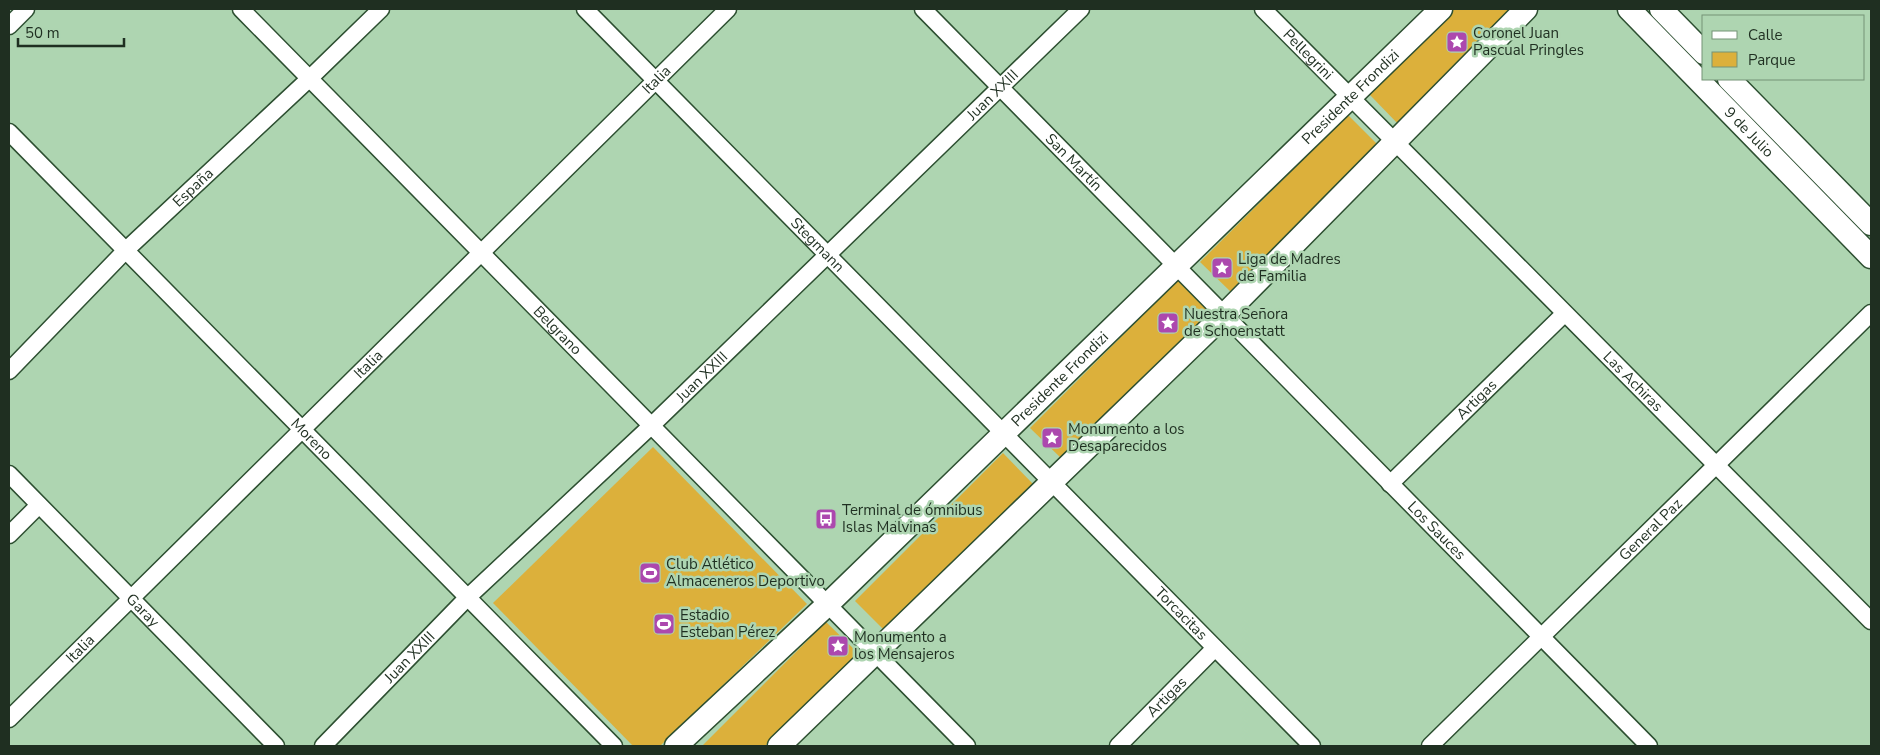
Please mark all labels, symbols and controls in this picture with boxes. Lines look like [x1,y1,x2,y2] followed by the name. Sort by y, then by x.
[18,15,124,47] scale bar
[1702,15,1865,80] legend
[25,23,60,43] text: 50 m
[1473,23,1584,60] place label: Coronel Juan Pascual Pringles
[1279,25,1338,84] street label: Pellegrini
[1748,25,1783,45] text: Calle
[1445,30,1469,54] place icon: Coronel Juan Pascual Pringles
[1297,45,1403,149] street label: Presidente Frondizi
[1748,50,1796,70] text: Parque
[638,61,675,98] street label: Italia
[962,65,1023,125] street label: Juan XXIII
[1720,103,1778,162] street label: 9 de Julio
[1041,129,1107,195] street label: San Martín
[168,163,218,211] street label: España
[786,213,849,276] street label: Stegmann
[1238,249,1341,286] place label: Liga de Madres de Familia
[1210,256,1234,280] place icon: Liga de Madres de Familia
[529,301,586,359] street label: Belgrano
[1184,304,1288,341] place label: Nuestra Señora de Schoenstatt
[1156,311,1180,335] place icon: Nuestra Señora de Schoenstatt
[1007,327,1113,431] street label: Presidente Frondizi
[350,345,387,383] street label: Italia
[671,347,732,407] street label: Juan XXIII
[1599,347,1667,416] street label: Las Achiras
[1452,375,1501,424] street label: Artigas
[286,414,337,464] street label: Moreno
[1068,419,1185,456] place label: Monumento a los Desaparecidos
[1040,426,1064,450] place icon: Monumento a los Desaparecidos
[1615,494,1686,565] street label: General Paz
[1403,497,1470,564] street label: Los Sauces
[842,500,982,537] place label: Terminal de ómnibus Islas Malvinas
[814,507,838,531] bus stop icon: Terminal de ómnibus Islas Malvinas
[666,554,825,591] place label: Club Atlético Almaceneros Deportivo
[638,561,662,585] sports icon: Club Atlético Almaceneros Deportivo
[1150,582,1212,644] street label: Torcacitas
[122,589,164,632] street label: Garay
[680,605,775,642] place label: Estadio Esteban Pérez
[652,612,676,636] sports icon: Estadio Esteban Pérez
[379,627,439,688] street label: Juan XXIII
[854,627,955,664] place label: Monumento a los Mensajeros
[61,630,99,667] street label: Italia
[826,634,850,658] place icon: Monumento a los Mensajeros
[1142,672,1191,722] street label: Artigas

